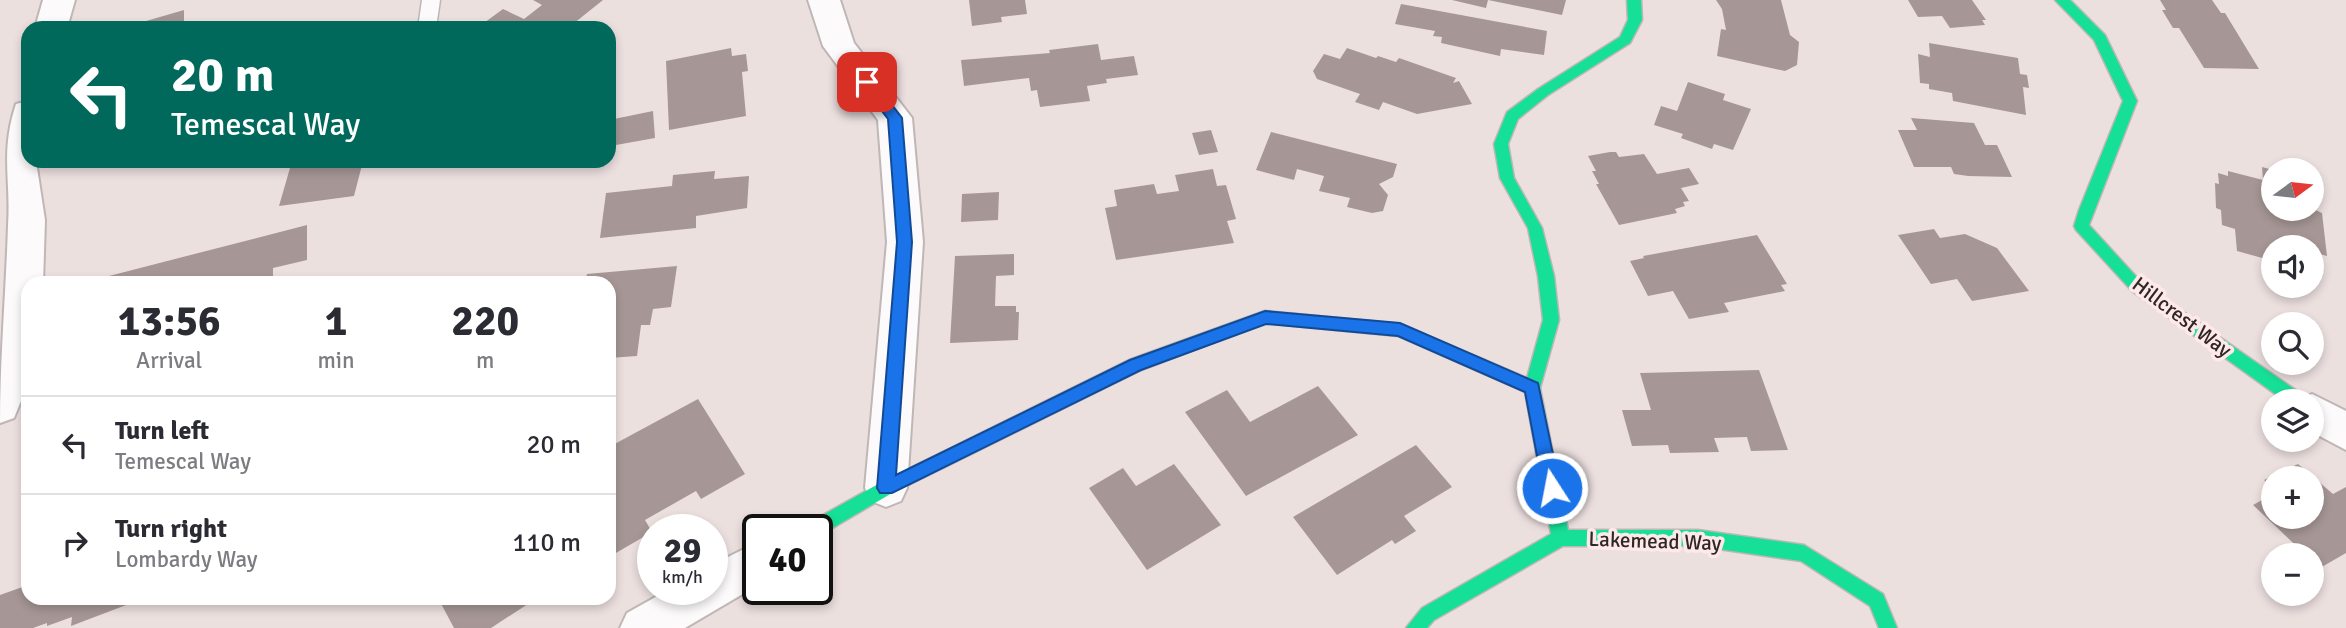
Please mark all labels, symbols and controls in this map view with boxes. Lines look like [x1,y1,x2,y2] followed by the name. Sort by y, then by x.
[171,45,274,105] text: 20 m
[56,49,147,140] icon: left
[837,52,897,112] pin
[848,63,886,101] icon: arrive
[171,105,360,144] text: Temescal Way
[2261,158,2324,220] north arrow
[2261,158,2324,606] map controls
[2261,235,2324,298] button: sound
[2127,271,2237,363] street label: Hillcrest Way
[118,296,221,347] text: 13:56
[325,296,347,347] text: 1
[451,296,519,347] text: 220
[2261,312,2324,375] button: search
[136,346,202,375] text: Arrival
[317,346,355,375] text: min
[476,346,494,375] text: m
[2261,389,2324,452] button: layers
[115,415,209,447] text: Turn left
[56,426,94,464] icon: left
[526,429,581,461] text: 20 m
[115,447,251,476] text: Temescal Way
[1515,451,1589,525] position arrow
[2261,466,2324,529] button: +
[115,513,227,545] text: Turn right
[742,514,833,605] speed limit sign: 40
[56,524,94,562] icon: right
[1588,526,1722,556] street label: Lakemead Way
[512,527,581,559] text: 110 m
[664,529,701,572] text: 29
[2261,543,2324,606] button: −
[115,545,258,574] text: Lombardy Way
[662,566,703,588] text: km/h

